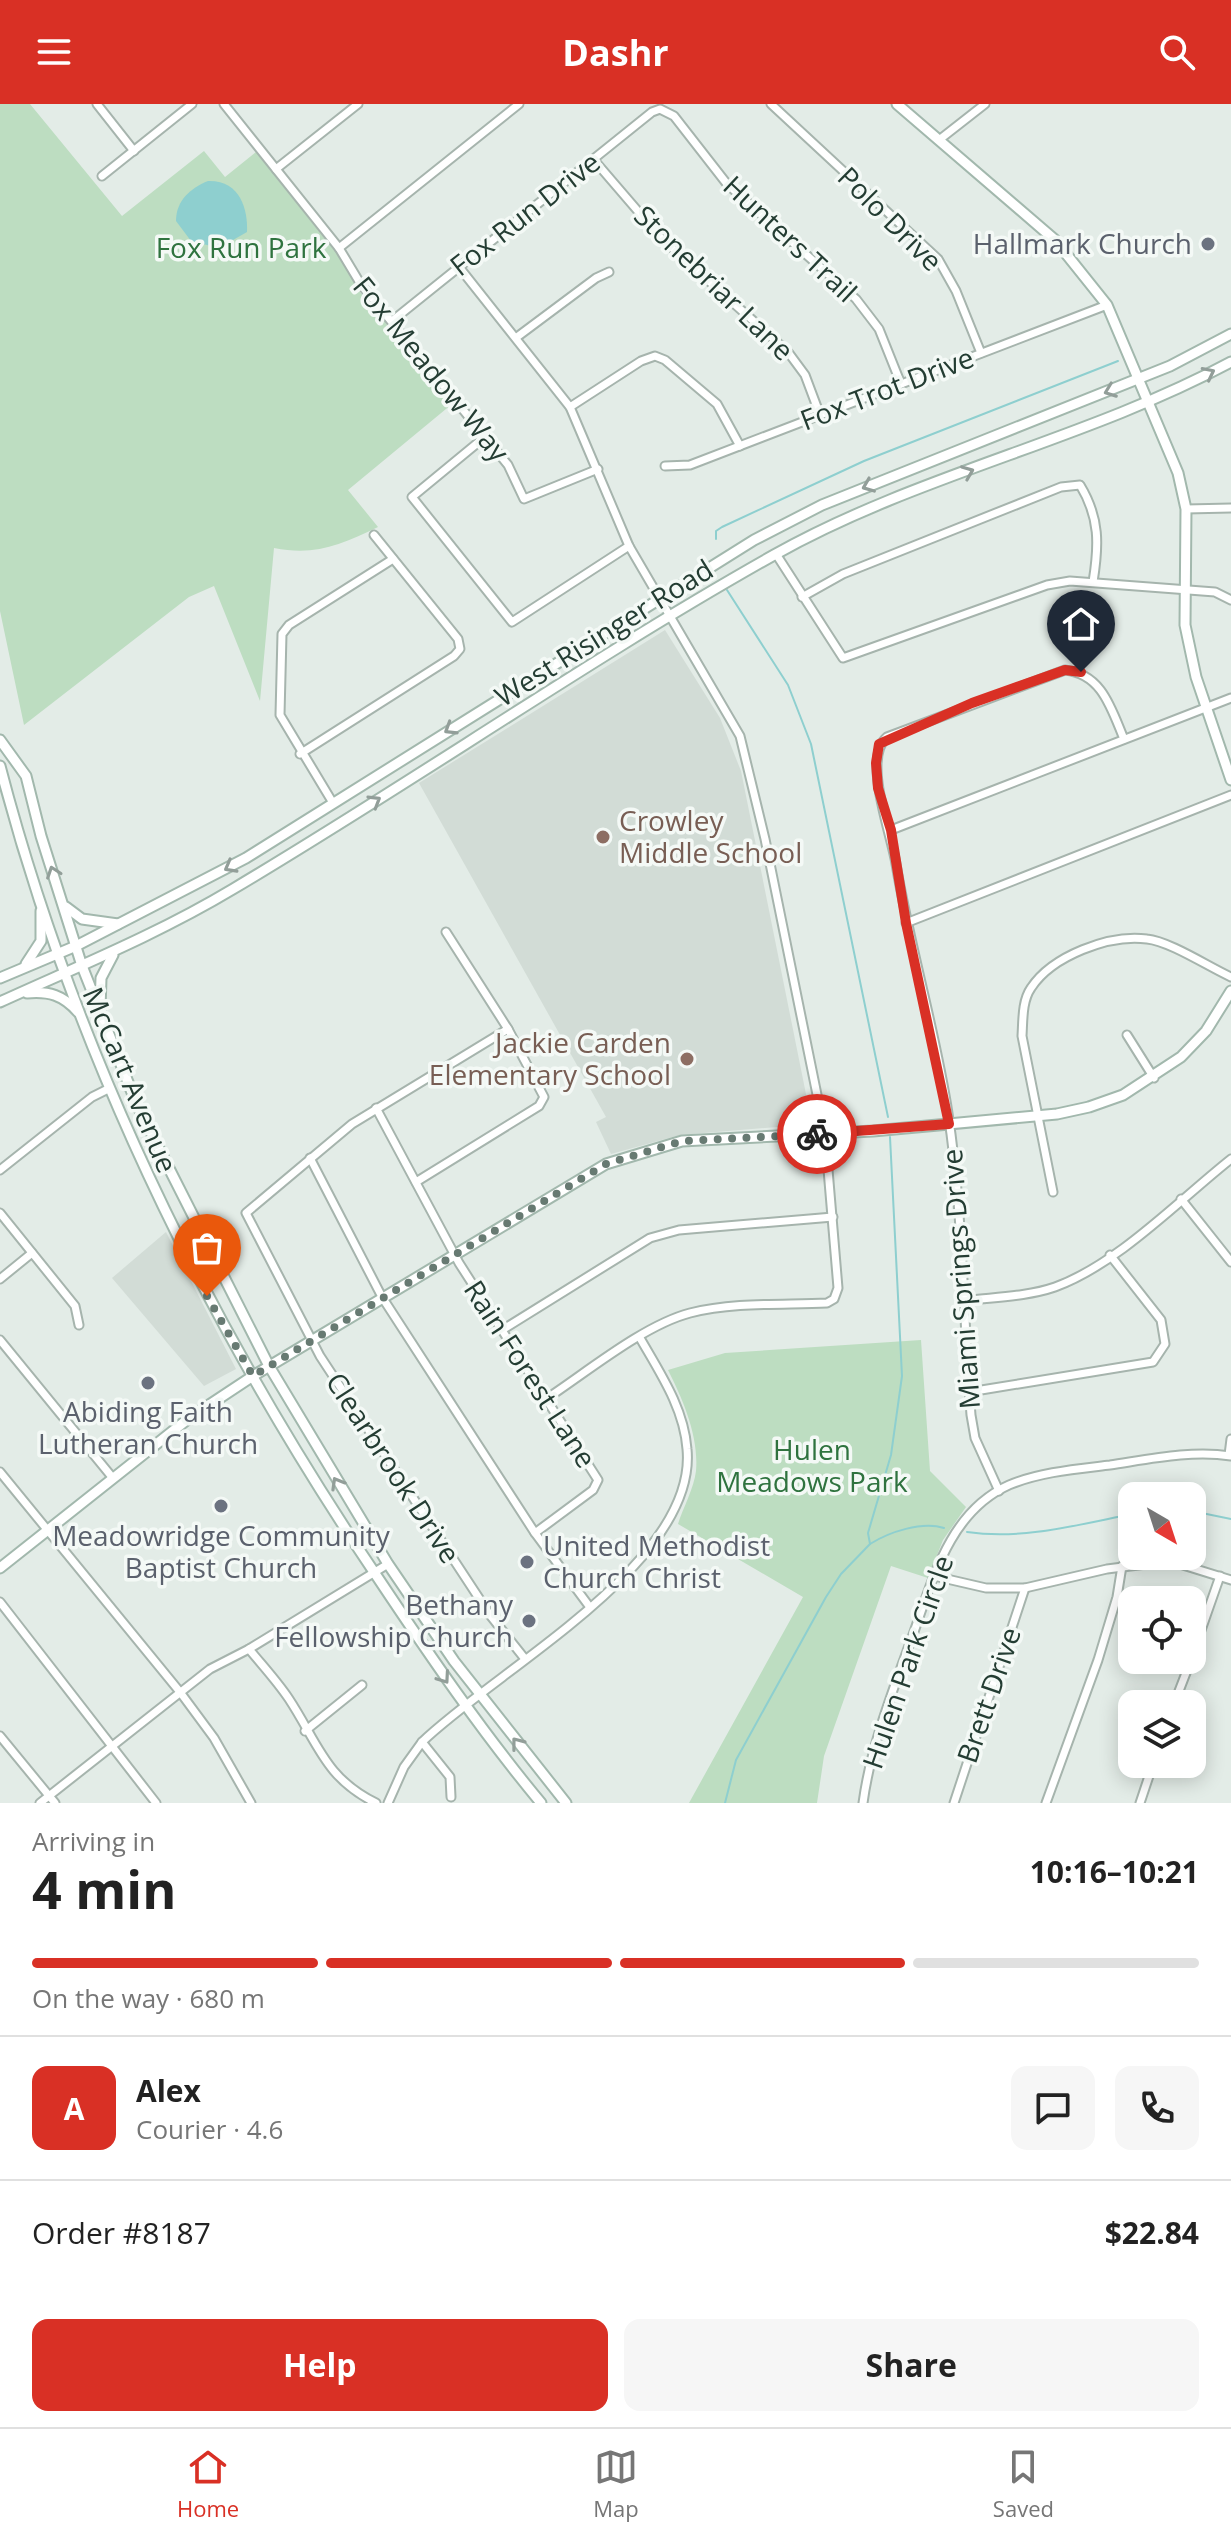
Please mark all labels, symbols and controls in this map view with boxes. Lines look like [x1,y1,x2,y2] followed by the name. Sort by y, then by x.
[562,28,669,77] text: Dashr
[32,30,76,74] icon: menu
[1155,30,1199,74] icon: search
[442,143,607,284] street label: Fox Run Drive
[830,158,951,279] street label: Polo Drive
[716,167,866,310] street label: Hunters Trail
[627,196,803,368] street label: Stonebriar Lane
[973,224,1192,262] place label: Hallmark Church
[156,228,327,266] park label: Fox Run Park
[1199,235,1217,253] marker: Hallmark Church
[345,268,519,470] street label: Fox Meadow Way
[795,338,979,439] street label: Fox Trot Drive
[1200,368,1215,383] one-way arrow
[1104,381,1118,398] one-way arrow
[960,465,974,482] one-way arrow
[862,476,876,493] one-way arrow
[487,550,720,715] street label: West Risinger Road
[1047,590,1115,672] pin
[1059,602,1103,646] icon: home
[444,719,459,735] one-way arrow
[366,795,381,810] one-way arrow
[619,801,802,871] place label: Crowley Middle School
[594,828,612,846] marker: Crowley Middle School
[224,857,238,872] one-way arrow
[46,866,62,880] one-way arrow
[75,981,187,1178] street label: McCart Avenue
[429,1023,671,1093] place label: Jackie Carden Elementary School
[678,1050,696,1068] marker: Jackie Carden Elementary School
[777,1094,857,1174] courier
[795,1112,839,1156] icon: bike
[932,1148,988,1410] street label: Miami Springs Drive
[173,1214,241,1296] pin
[185,1226,229,1270] icon: bag
[456,1272,606,1475] street label: Rain Forest Lane
[318,1365,470,1570] street label: Clearbrook Drive
[139,1374,157,1392] marker: Abiding Faith Lutheran Church
[38,1392,258,1462] place label: Abiding Faith Lutheran Church
[716,1430,908,1500] park label: Hulen Meadows Park
[331,1477,347,1492] one-way arrow
[1118,1482,1206,1570] north arrow
[1118,1482,1206,1778] map controls
[212,1497,230,1515] marker: Meadowridge Community Baptist Church
[52,1516,391,1586] place label: Meadowridge Community Baptist Church
[543,1526,770,1596] place label: United Methodist Church Christ
[853,1550,961,1773] street label: Hulen Park Circle
[518,1553,536,1571] marker: United Methodist Church Christ
[274,1585,514,1655] place label: Bethany Fellowship Church
[1118,1586,1206,1674] button: locate
[520,1612,538,1630] marker: Bethany Fellowship Church
[947,1622,1029,1768] street label: Brett Drive
[435,1669,450,1683] one-way arrow
[1118,1690,1206,1778] button: layers
[512,1737,526,1752] one-way arrow
[32,1823,155,1859] text: Arriving in
[1030,1851,1199,1892] text: 10:16–10:21
[32,1853,176,1924] text: 4 min
[32,1980,265,2016] text: On the way · 680 m
[1011,2066,1095,2150] button: chat
[1115,2066,1199,2150] button: phone
[136,2070,201,2111] text: Alex
[64,2088,84,2129] text: A
[136,2111,283,2147] text: Courier · 4.6
[32,2212,211,2253] text: Order #8187
[1105,2212,1199,2253] text: $22.84
[32,2319,608,2411] button: Help
[624,2319,1199,2411] button: Share
[177,2445,239,2523] tab: Home
[593,2445,639,2523] tab: Map
[993,2445,1054,2523] tab: Saved

